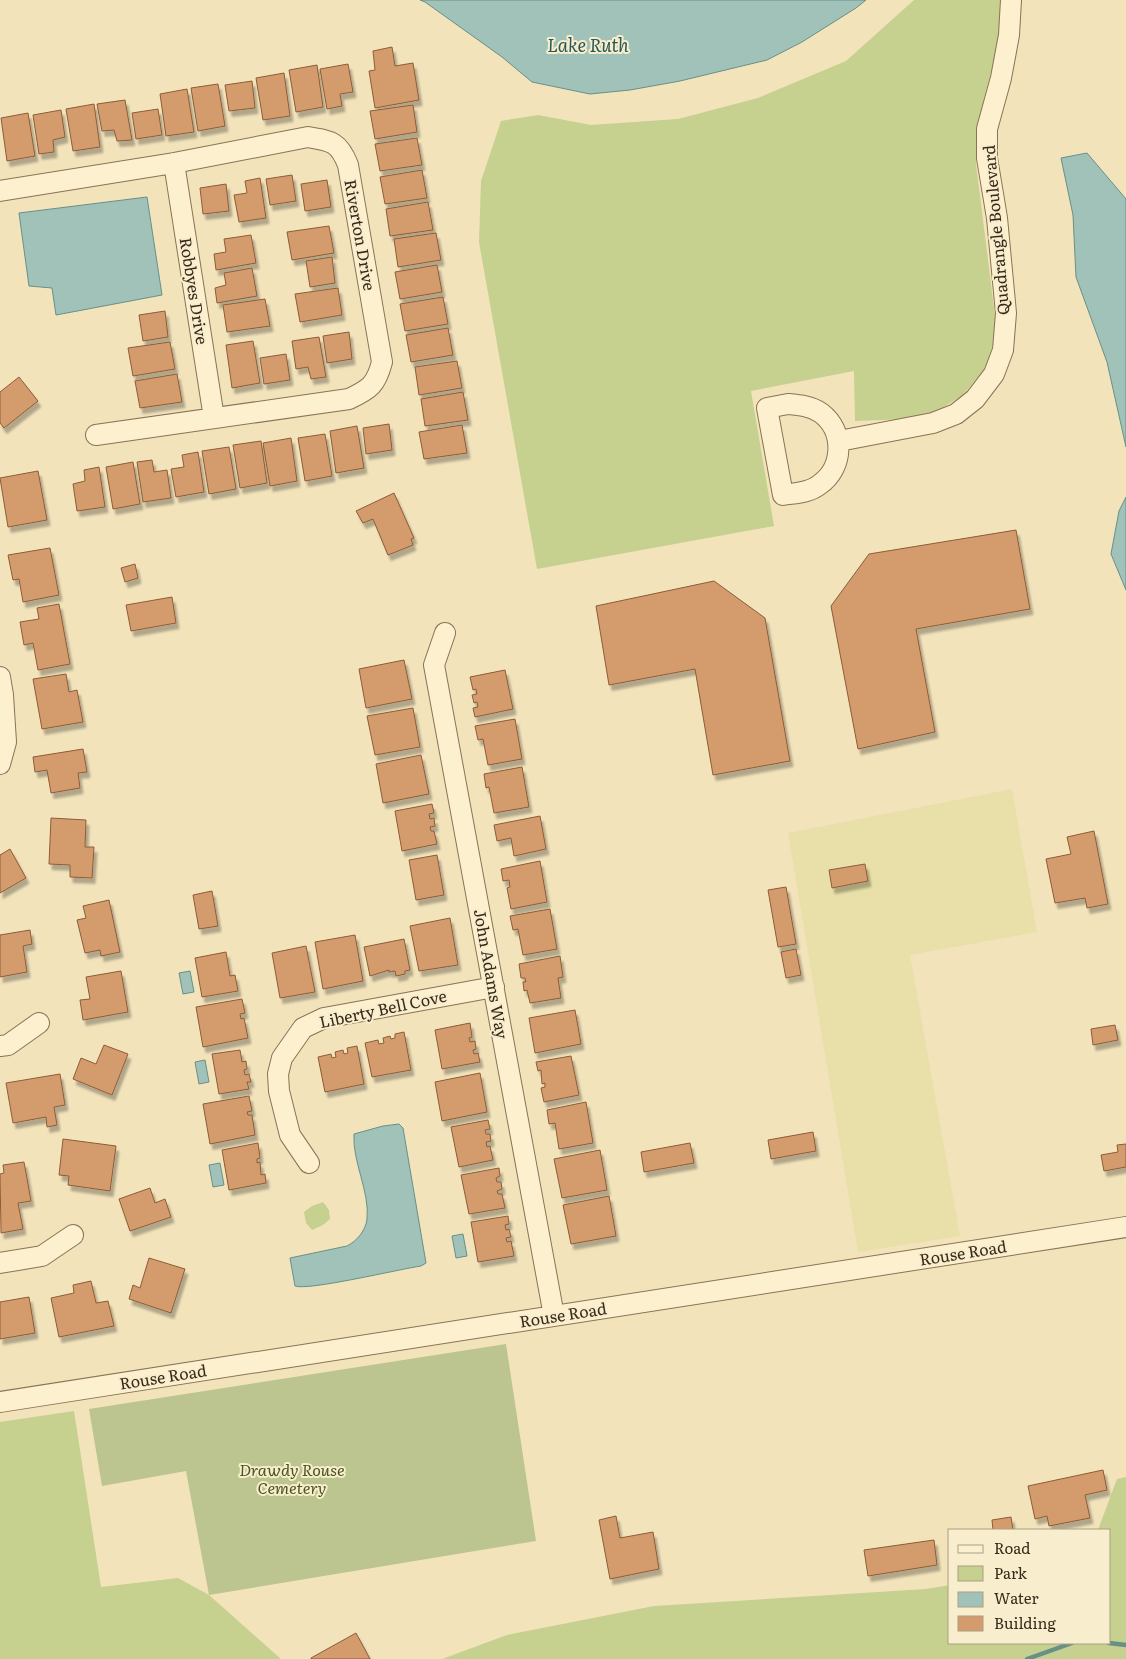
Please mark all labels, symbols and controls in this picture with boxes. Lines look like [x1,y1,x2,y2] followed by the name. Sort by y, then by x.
[547,31,629,58] water label: Lake Ruth
[976,144,1014,316] street label: Quadrangle Boulevard
[339,177,383,292] street label: Riverton Drive
[175,236,215,346] street label: Robbyes Drive
[469,907,515,1041] street label: John Adams Way
[317,983,449,1033] street label: Liberty Bell Cove
[917,1233,1008,1271] street label: Rouse Road
[517,1295,608,1333] street label: Rouse Road
[117,1357,208,1395] street label: Rouse Road
[239,1457,345,1499] park label: Drawdy Rouse Cemetery
[948,1529,1111,1644] legend
[994,1536,1030,1559] text: Road
[994,1561,1028,1584] text: Park
[994,1586,1039,1609] text: Water
[994,1611,1056,1634] text: Building

